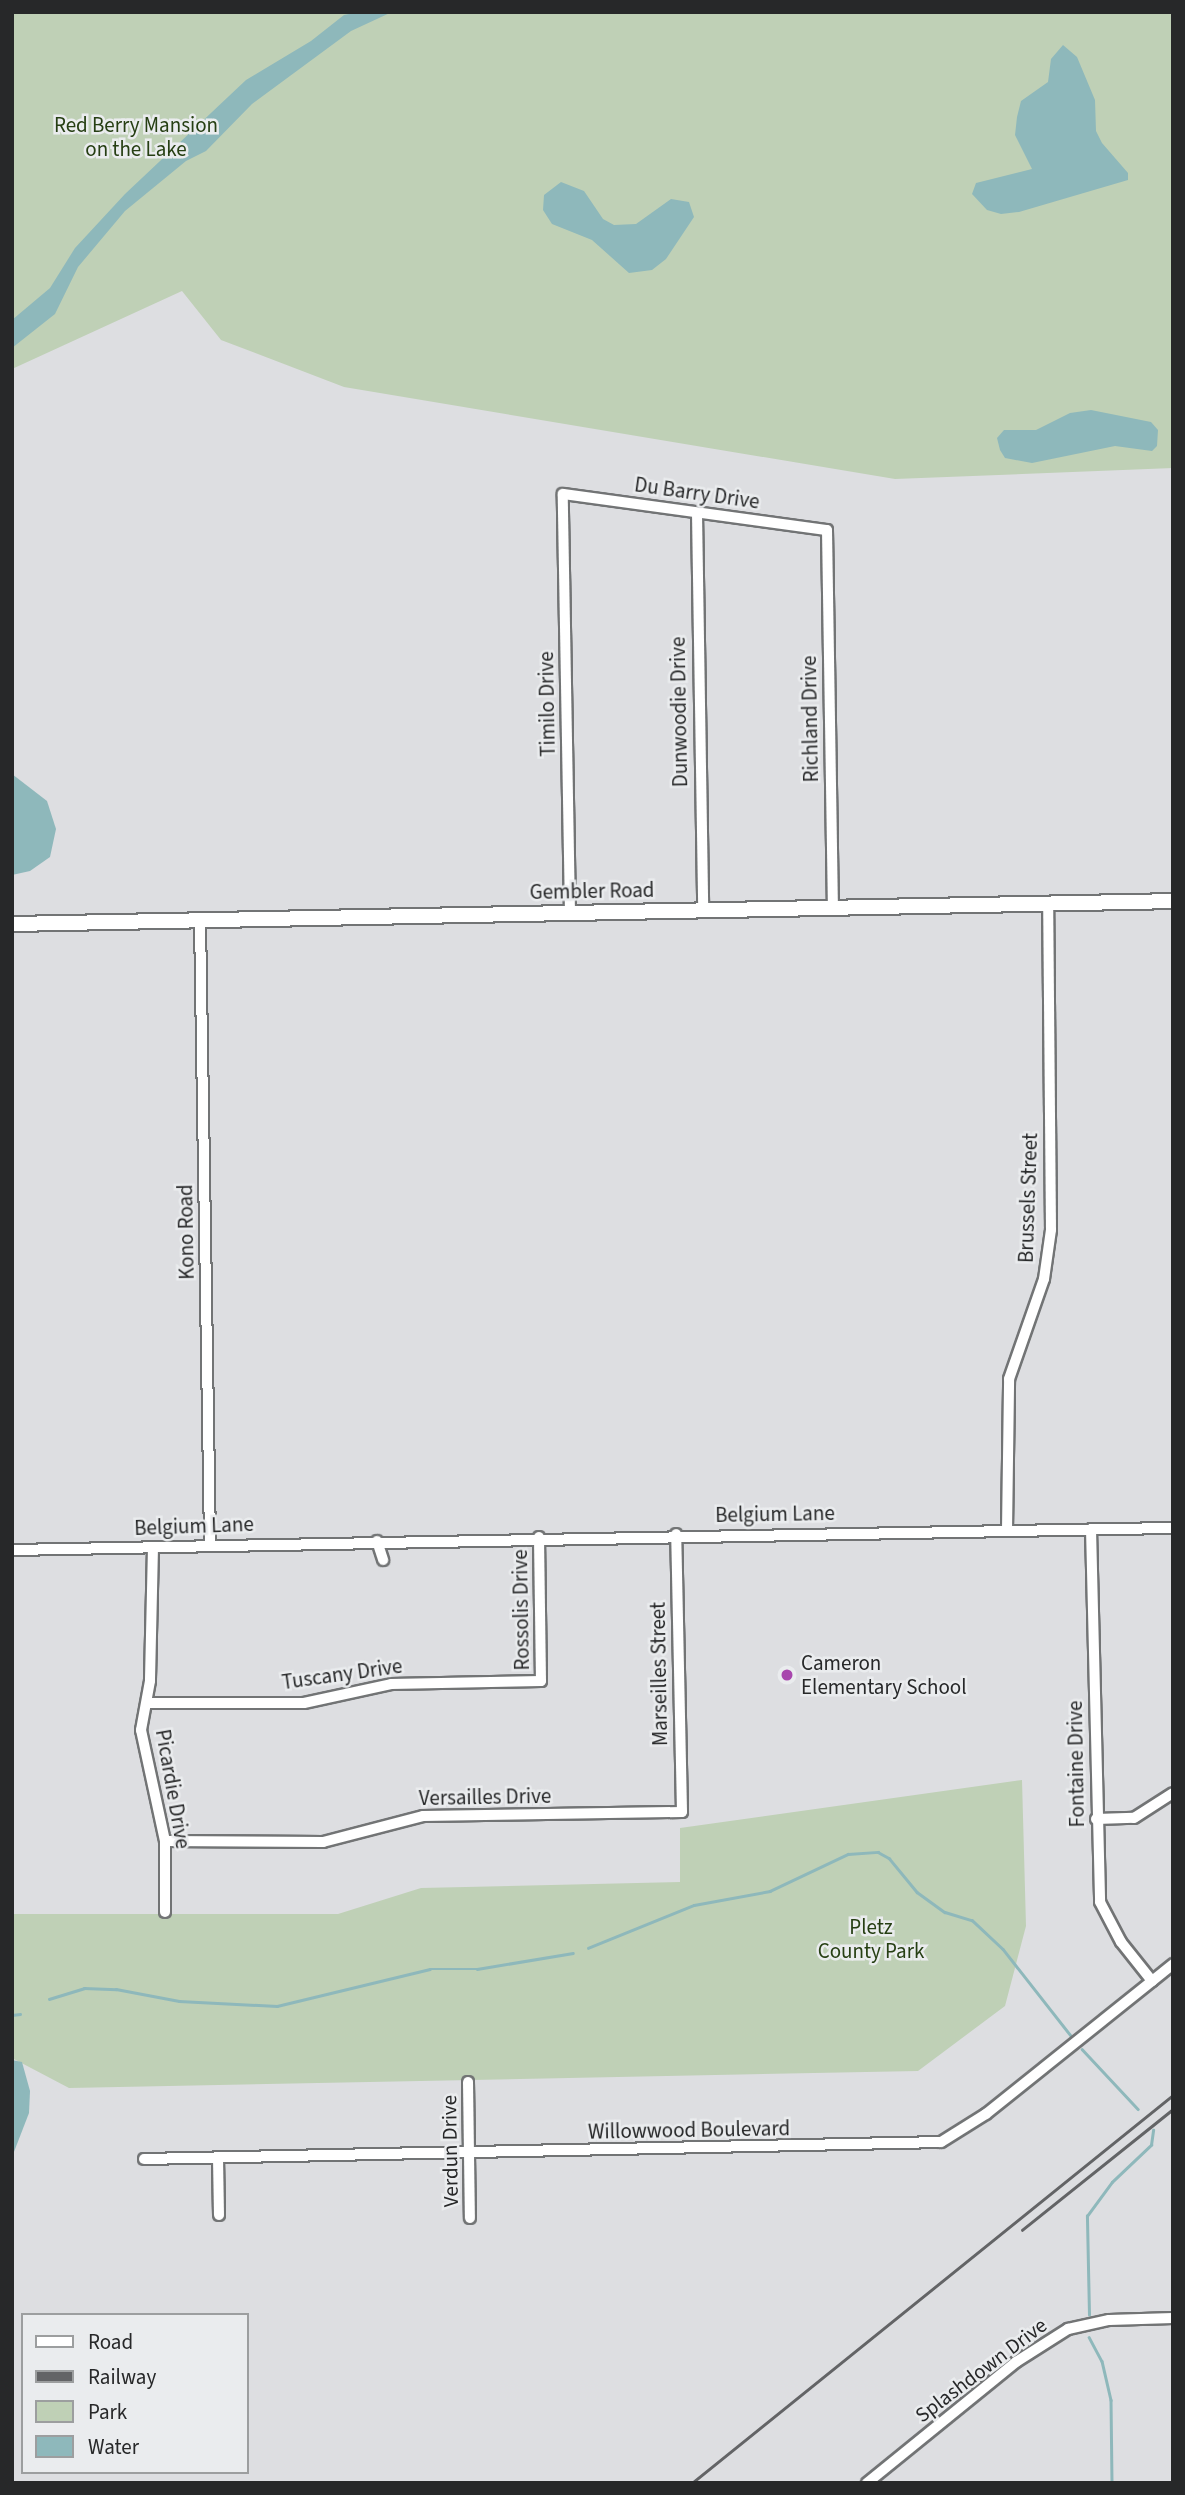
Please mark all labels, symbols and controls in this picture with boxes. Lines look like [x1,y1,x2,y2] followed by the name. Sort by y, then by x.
[54,112,218,162] park label: Red Berry Mansion on the Lake
[633,472,761,514] street label: Du Barry Drive
[665,637,693,787] street label: Dunwoodie Drive
[533,651,561,757] street label: Timilo Drive
[796,655,824,783] street label: Richland Drive
[529,877,655,905] street label: Gembler Road
[1013,1133,1043,1263] street label: Brussels Street
[173,1184,199,1280] street label: Kono Road
[715,1500,835,1528] street label: Belgium Lane
[134,1511,254,1541] street label: Belgium Lane
[507,1549,535,1671] street label: Rossolis Drive
[645,1602,673,1746] street label: Marseilles Street
[801,1650,967,1700] place label: Cameron Elementary School
[280,1653,404,1695] street label: Tuscany Drive
[779,1667,795,1683] marker: Cameron Elementary School
[1062,1700,1090,1828] street label: Fontaine Drive
[150,1727,196,1851] street label: Picardie Drive
[419,1783,551,1811] street label: Versailles Drive
[818,1914,924,1964] park label: Pletz County Park
[436,2095,464,2207] street label: Verdun Drive
[588,2116,790,2144] street label: Willowwood Boulevard
[910,2312,1052,2428] street label: Splashdown Drive
[21,2313,248,2474] legend
[88,2327,133,2357] text: Road
[88,2362,156,2392] text: Railway
[88,2397,127,2427] text: Park
[88,2432,139,2462] text: Water

